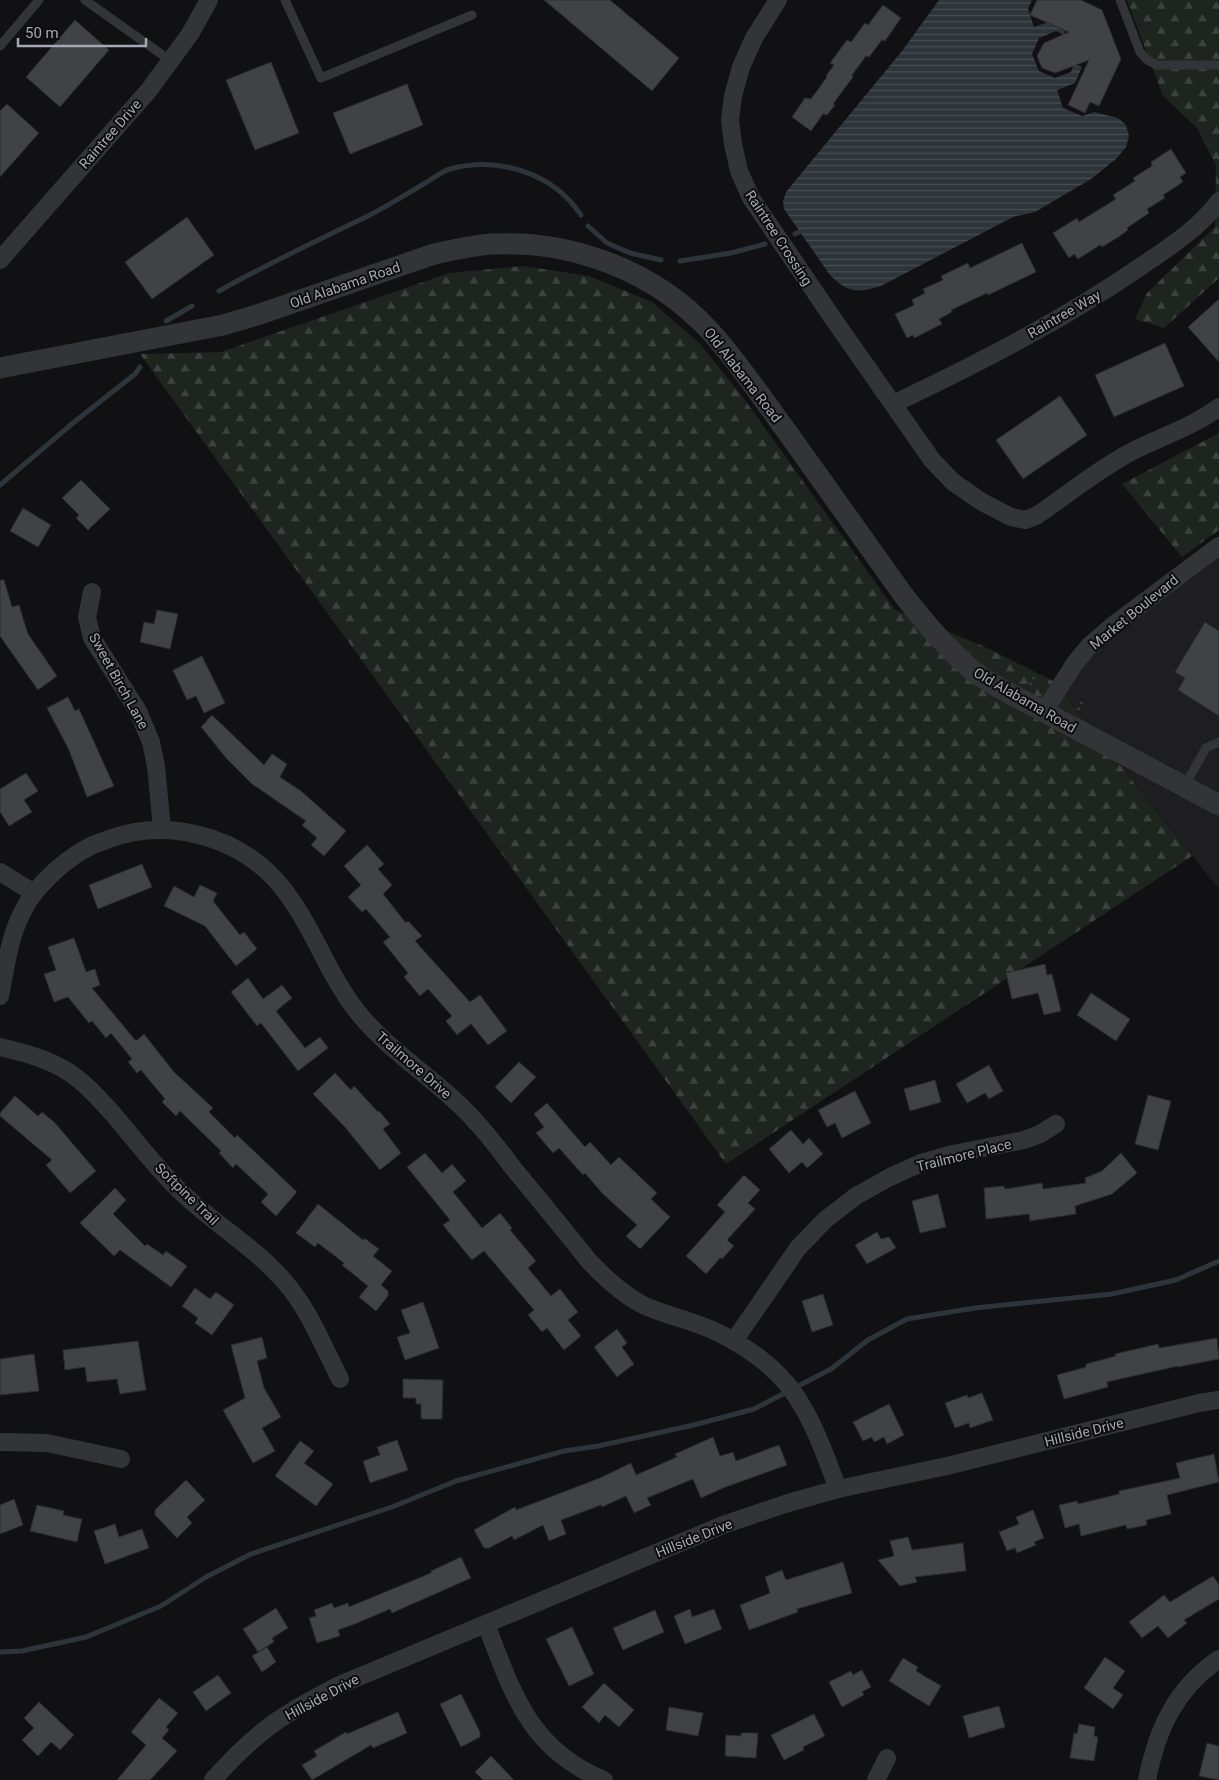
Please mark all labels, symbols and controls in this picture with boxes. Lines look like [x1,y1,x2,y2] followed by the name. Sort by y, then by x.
[18,15,145,47] scale bar
[25,24,59,42] text: 50 m
[76,96,144,172] street label: Raintree Drive
[742,187,816,289] street label: Raintree Crossing
[288,259,402,311] street label: Old Alabama Road
[1025,287,1103,341] street label: Raintree Way
[701,325,785,425] street label: Old Alabama Road
[1087,571,1181,653] street label: Market Boulevard
[86,630,152,732] street label: Sweet Birch Lane
[971,664,1079,736] street label: Old Alabama Road
[373,1028,455,1102] street label: Trailmore Drive
[915,1135,1013,1175] street label: Trailmore Place
[152,1160,222,1228] street label: Softpine Trail
[1043,1414,1125,1450] street label: Hillside Drive
[653,1515,735,1561] street label: Hillside Drive
[282,1671,362,1723] street label: Hillside Drive

